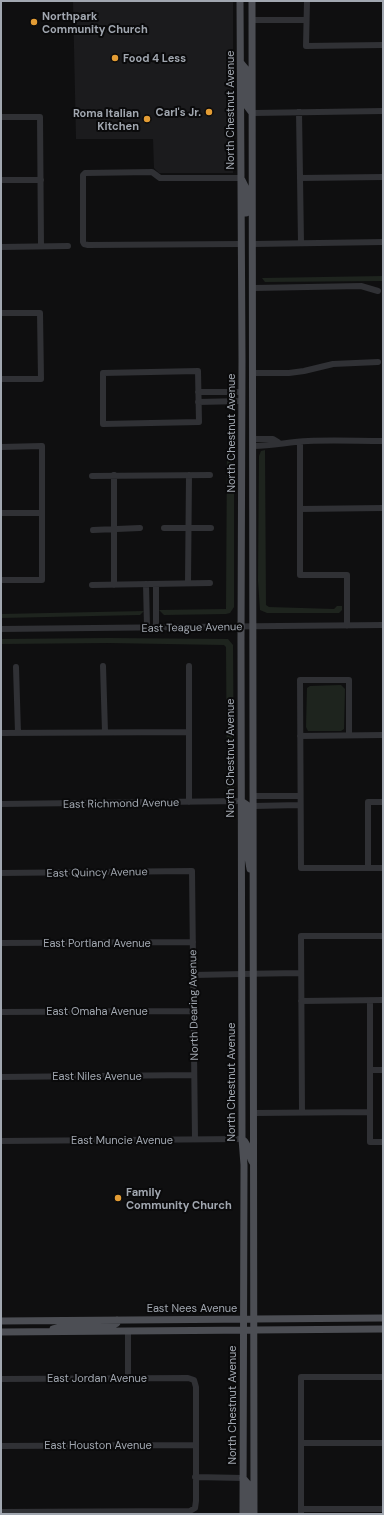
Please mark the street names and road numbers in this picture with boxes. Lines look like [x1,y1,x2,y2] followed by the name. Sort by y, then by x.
[223,50,237,170] street label: North Chestnut Avenue
[224,373,238,493] street label: North Chestnut Avenue
[141,619,243,635] street label: East Teague Avenue
[223,698,237,818] street label: North Chestnut Avenue
[63,795,179,811] street label: East Richmond Avenue
[46,864,148,880] street label: East Quincy Avenue
[43,936,151,950] street label: East Portland Avenue
[185,949,201,1061] street label: North Dearing Avenue
[46,1004,148,1018] street label: East Omaha Avenue
[224,1022,238,1142] street label: North Chestnut Avenue
[52,1069,142,1083] street label: East Niles Avenue
[71,1133,173,1147] street label: East Muncie Avenue
[147,1301,237,1315] street label: East Nees Avenue
[225,1345,239,1465] street label: North Chestnut Avenue
[47,1371,147,1385] street label: East Jordan Avenue
[44,1438,152,1452] street label: East Houston Avenue

